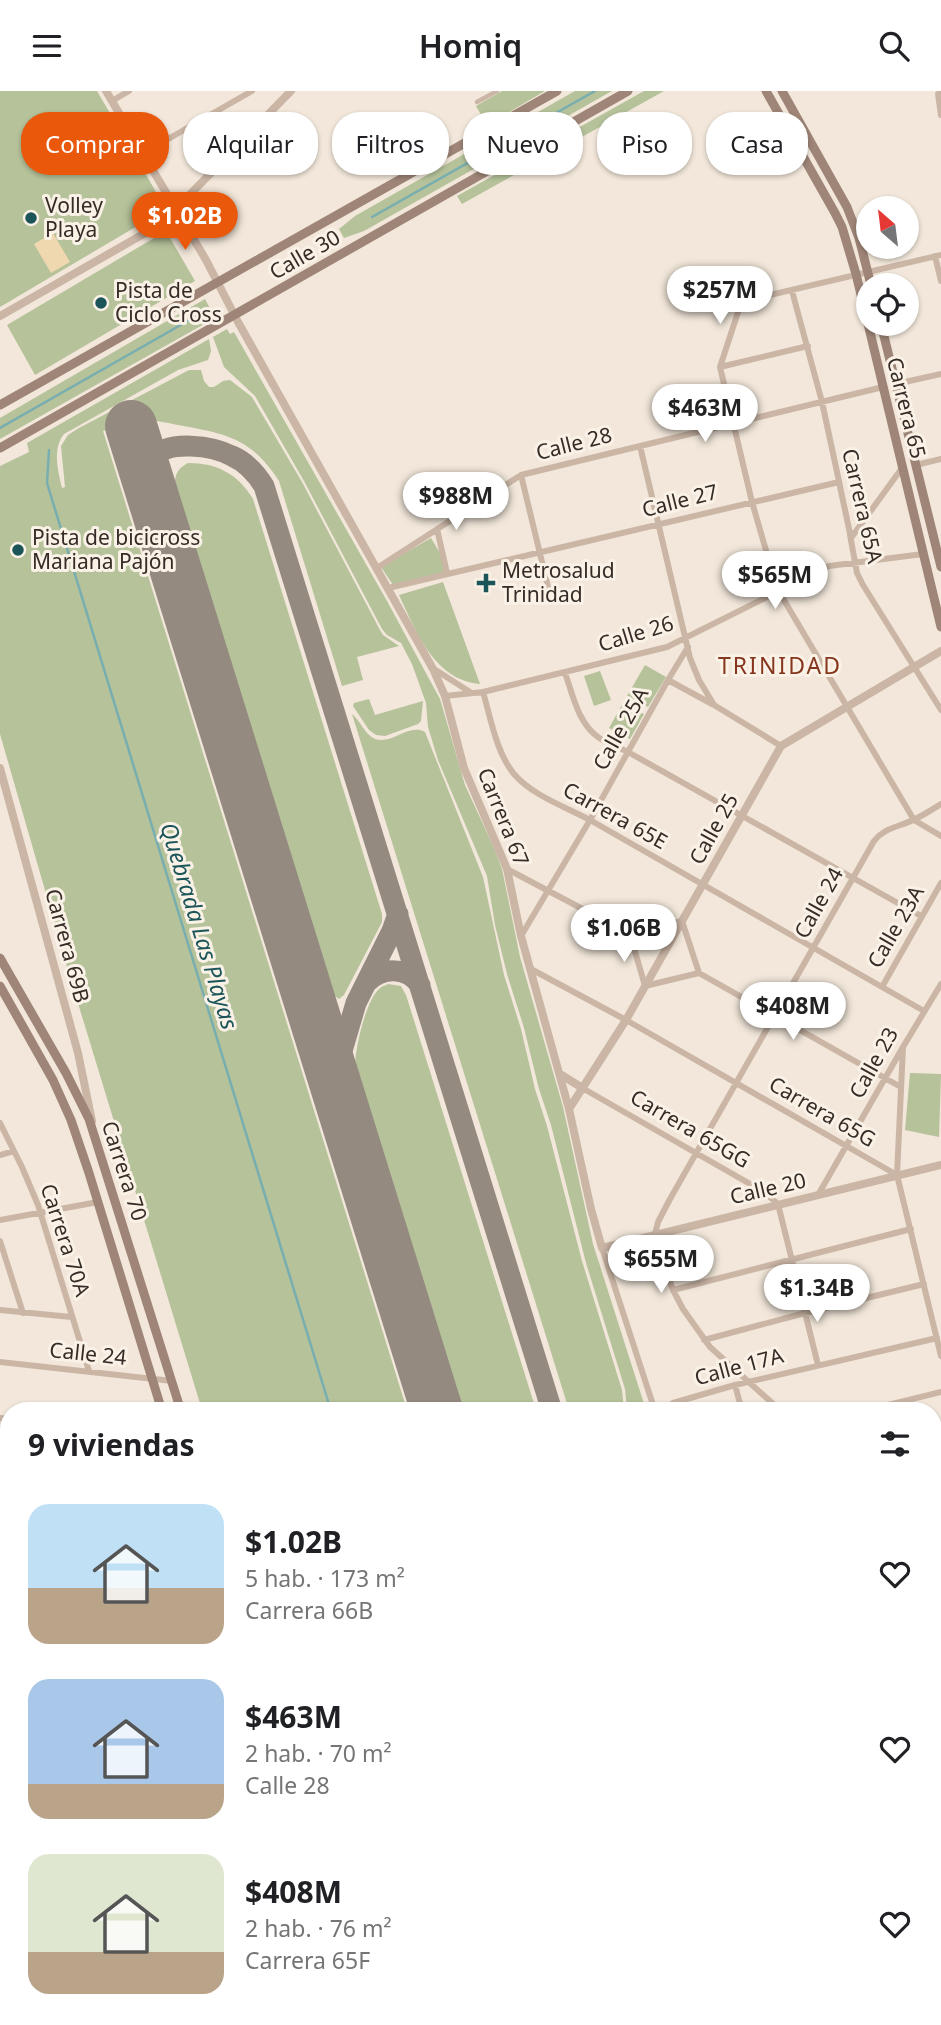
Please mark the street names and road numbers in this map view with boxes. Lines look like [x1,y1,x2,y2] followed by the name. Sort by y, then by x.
[264,223,345,286] street label: Calle 30
[881,354,933,461] street label: Carrera 65
[533,420,615,466] street label: Calle 28
[836,446,890,566] street label: Carrera 65A
[639,477,721,523] street label: Calle 27
[595,608,677,658] street label: Calle 26
[586,682,655,775] street label: Calle 25A
[472,763,536,870] street label: Carrera 67
[558,775,673,855] street label: Carrera 65E
[682,788,744,869] street label: Calle 25
[787,862,849,943] street label: Calle 24
[860,880,930,973] street label: Calle 23A
[39,886,97,1006] street label: Carrera 69B
[842,1022,904,1103] street label: Calle 23
[764,1069,881,1153] street label: Carrera 65G
[626,1083,755,1174] street label: Carrera 65GG
[96,1117,154,1224] street label: Carrera 70
[727,1166,809,1210] street label: Calle 20
[35,1180,97,1300] street label: Carrera 70A
[48,1335,128,1371] street label: Calle 24
[691,1341,787,1391] street label: Calle 17A

